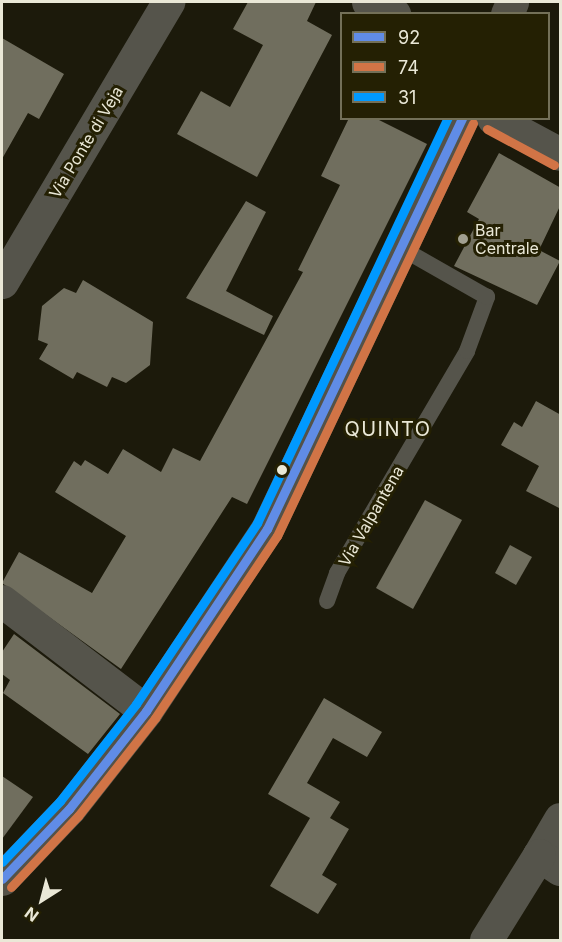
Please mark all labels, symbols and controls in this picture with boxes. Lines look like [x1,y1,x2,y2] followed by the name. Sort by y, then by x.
[340,12,550,120] legend
[398,27,420,48] text: 92
[398,57,419,78] text: 74
[45,83,127,201] street label: Via Ponte di Veja
[398,87,416,108] text: 31
[475,220,539,258] place label: Bar Centrale
[456,232,470,246] marker: Bar Centrale
[344,417,432,441] district label: QUINTO
[335,462,407,570] street label: Via Valpantena
[276,464,288,476] unlabelled marker
[12,870,72,930] north arrow
[21,903,42,926] text: N

